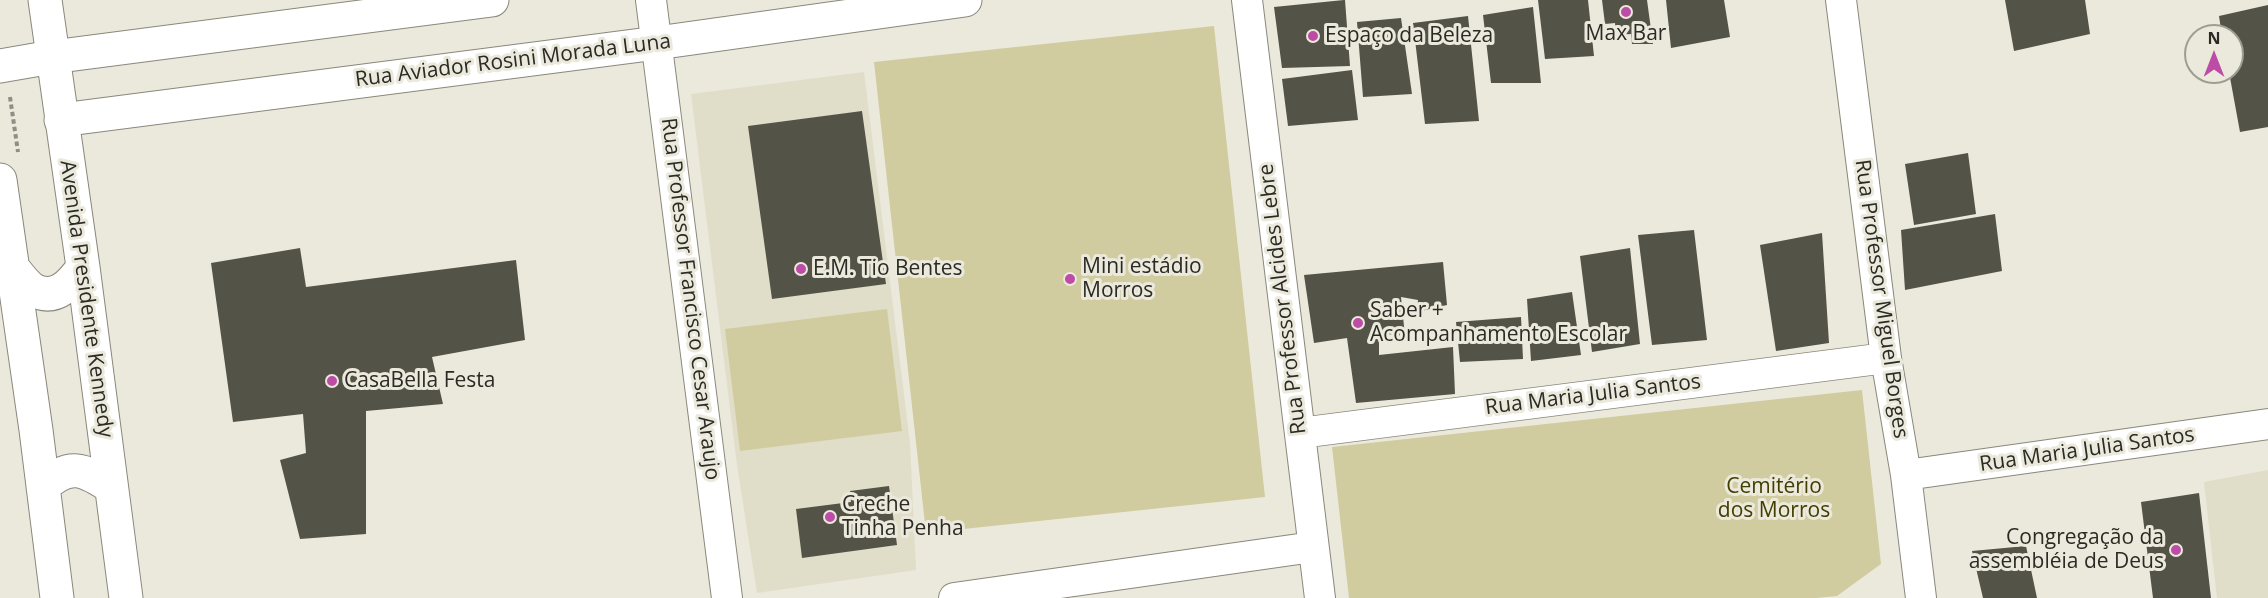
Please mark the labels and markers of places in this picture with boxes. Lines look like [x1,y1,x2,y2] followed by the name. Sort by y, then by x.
[1619,5,1633,19] marker: Max Bar
[1586,21,1666,47] place label: Max Bar
[1325,23,1493,49] place label: Espaço da Beleza
[1306,29,1320,43] marker: Espaço da Beleza
[1082,254,1202,304] place label: Mini estádio Morros
[813,256,963,282] place label: E.M. Tio Bentes
[794,262,808,276] marker: E.M. Tio Bentes
[1063,272,1077,286] marker: Mini estádio Morros
[1370,298,1627,348] place label: Saber + Acompanhamento Escolar
[1351,316,1365,330] marker: Saber + Acompanhamento Escolar
[344,368,495,394] place label: CasaBella Festa
[325,374,339,388] marker: CasaBella Festa
[842,492,964,542] place label: Creche Tinha Penha
[823,510,837,524] marker: Creche Tinha Penha
[1969,525,2164,575] place label: Congregação da assembléia de Deus
[2169,543,2183,557] marker: Congregação da assembléia de Deus

